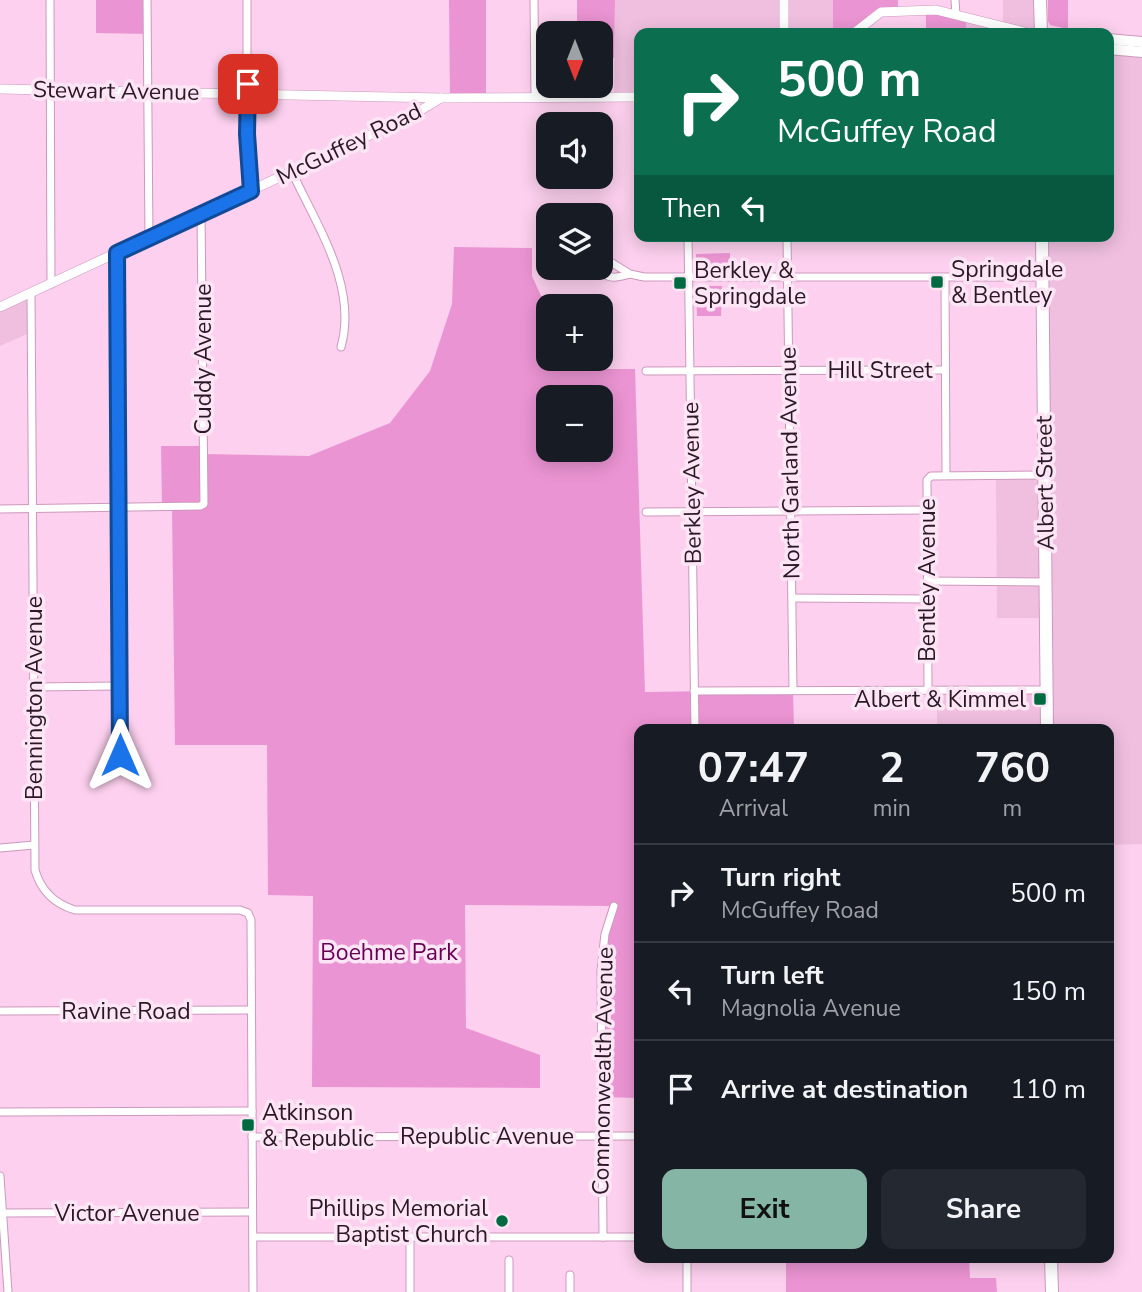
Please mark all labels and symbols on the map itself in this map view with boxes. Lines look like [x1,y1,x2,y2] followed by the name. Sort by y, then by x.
[536,21,612,98] north arrow
[218,54,278,114] pin
[32,74,200,108] street label: Stewart Avenue
[271,95,427,193] street label: McGuffey Road
[951,254,1063,311] place label: Springdale & Bentley
[694,255,806,312] place label: Berkley & Springdale
[929,274,945,290] marker: Springdale & Bentley
[672,275,688,291] marker: Berkley & Springdale
[188,284,219,434] street label: Cuddy Avenue
[772,347,808,579] street label: North Garland Avenue
[827,355,934,386] street label: Hill Street
[675,402,709,564] street label: Berkley Avenue
[1028,414,1062,551] street label: Albert Street
[912,498,943,662] street label: Bentley Avenue
[19,596,50,800] street label: Bennington Avenue
[854,684,1026,715] place label: Albert & Kimmel
[1032,691,1048,707] marker: Albert & Kimmel
[83,718,157,792] position arrow
[320,937,458,968] park label: Boehme Park
[585,947,621,1195] street label: Commonwealth Avenue
[61,996,191,1027] street label: Ravine Road
[262,1097,374,1154] place label: Atkinson & Republic
[240,1117,256,1133] marker: Atkinson & Republic
[400,1121,574,1152] street label: Republic Avenue
[309,1193,488,1250] place label: Phillips Memorial Baptist Church
[54,1198,199,1229] street label: Victor Avenue
[494,1213,510,1229] marker: Phillips Memorial Baptist Church

